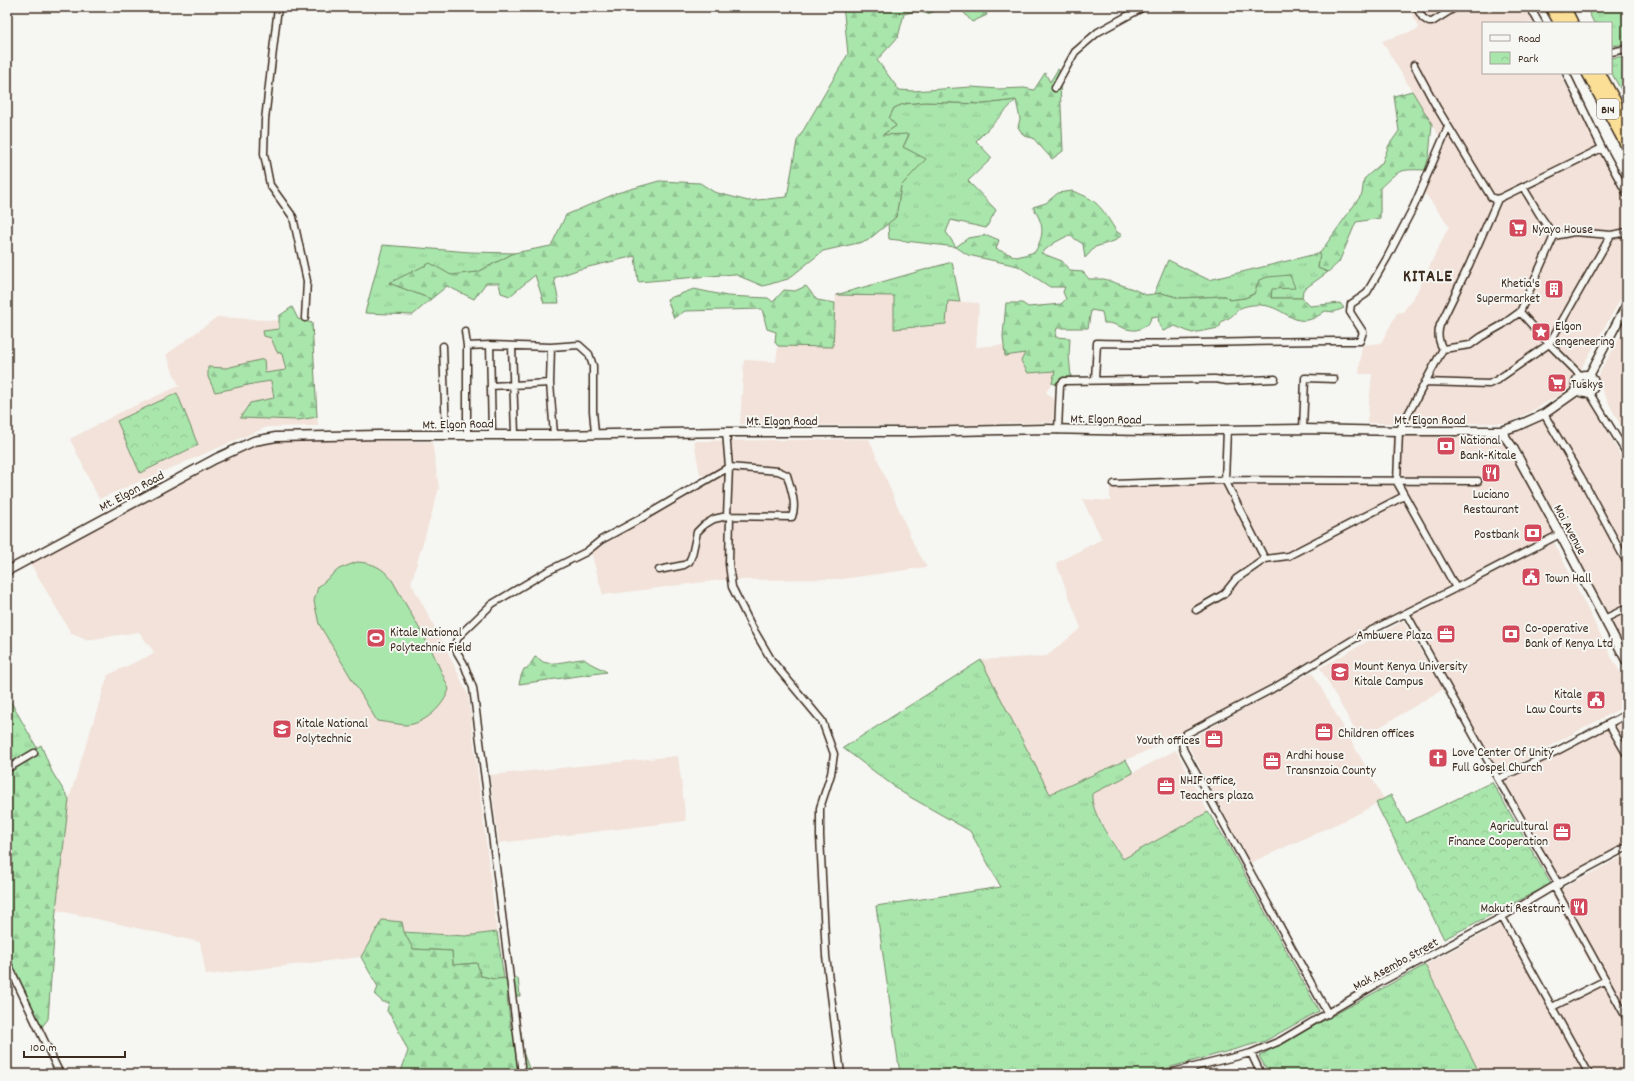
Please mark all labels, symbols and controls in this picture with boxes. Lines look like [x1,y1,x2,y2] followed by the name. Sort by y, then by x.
[1482,22,1612,74] legend
[1518,31,1540,48] text: Road
[1518,51,1539,68] text: Park
[1597,99,1619,119] road number: B14
[1507,217,1529,239] supermarket icon: Nyayo House
[1532,221,1593,240] place label: Nyayo House
[1403,266,1453,290] district label: KITALE
[1476,275,1540,309] place label: Khetia's Supermarket
[1543,278,1565,300] building icon: Khetia's Supermarket
[1555,318,1615,352] place label: Elgon engeneering
[1530,321,1552,343] place icon: Elgon engeneering
[1546,372,1568,394] supermarket icon: Tuskys
[1571,376,1603,395] place label: Tuskys
[1070,410,1142,431] street label: Mt. Elgon Road
[1394,412,1466,431] street label: Mt. Elgon Road
[746,413,818,432] street label: Mt. Elgon Road
[422,415,494,436] street label: Mt. Elgon Road
[1460,432,1516,466] place label: National Bank-Kitale
[1435,435,1457,457] bank icon: National Bank-Kitale
[1480,462,1502,484] restaurant icon: Luciano Restaurant
[96,467,168,517] street label: Mt. Elgon Road
[1463,486,1519,520] place label: Luciano Restaurant
[1548,502,1590,559] street label: Moi Avenue
[1522,522,1544,544] bank icon: Postbank
[1474,526,1519,545] place label: Postbank
[1520,566,1542,588] public building icon: Town Hall
[1545,570,1591,589] place label: Town Hall
[1525,620,1613,654] place label: Co-operative Bank of Kenya Ltd
[1435,623,1457,645] office icon: Ambwere Plaza
[1500,623,1522,645] bank icon: Co-operative Bank of Kenya Ltd
[390,624,471,658] place label: Kitale National Polytechnic Field
[365,627,387,649] sports icon: Kitale National Polytechnic Field
[1357,627,1433,646] place label: Ambwere Plaza
[1354,658,1468,692] place label: Mount Kenya University Kitale Campus
[1329,661,1351,683] school or university icon: Mount Kenya University Kitale Campus
[1526,686,1582,720] place label: Kitale Law Courts
[1585,689,1607,711] public building icon: Kitale Law Courts
[296,715,368,749] place label: Kitale National Polytechnic
[271,718,293,740] school or university icon: Kitale National Polytechnic
[1313,721,1335,743] office icon: Children offices
[1338,725,1415,744] place label: Children offices
[1203,728,1225,750] office icon: Youth offices
[1137,732,1200,751] place label: Youth offices
[1452,744,1554,778] place label: Love Center Of Unity Full Gospel Church
[1286,747,1376,781] place label: Ardhi house Transnzoia County
[1427,747,1449,769] church icon: Love Center Of Unity Full Gospel Church
[1261,750,1283,772] office icon: Ardhi house Transnzoia County
[1180,772,1254,806] place label: NHIF office, Teachers plaza
[1155,775,1177,797] office icon: NHIF office, Teachers plaza
[1448,818,1548,852] place label: Agricultural Finance Cooperation
[1551,821,1573,843] office icon: Agricultural Finance Cooperation
[1568,896,1590,918] restaurant icon: Makuti Restraunt
[1481,900,1565,919] place label: Makuti Restraunt
[1350,934,1443,997] street label: Mak Asembo Street
[24,1033,125,1059] scale bar
[30,1040,57,1057] text: 100 m

